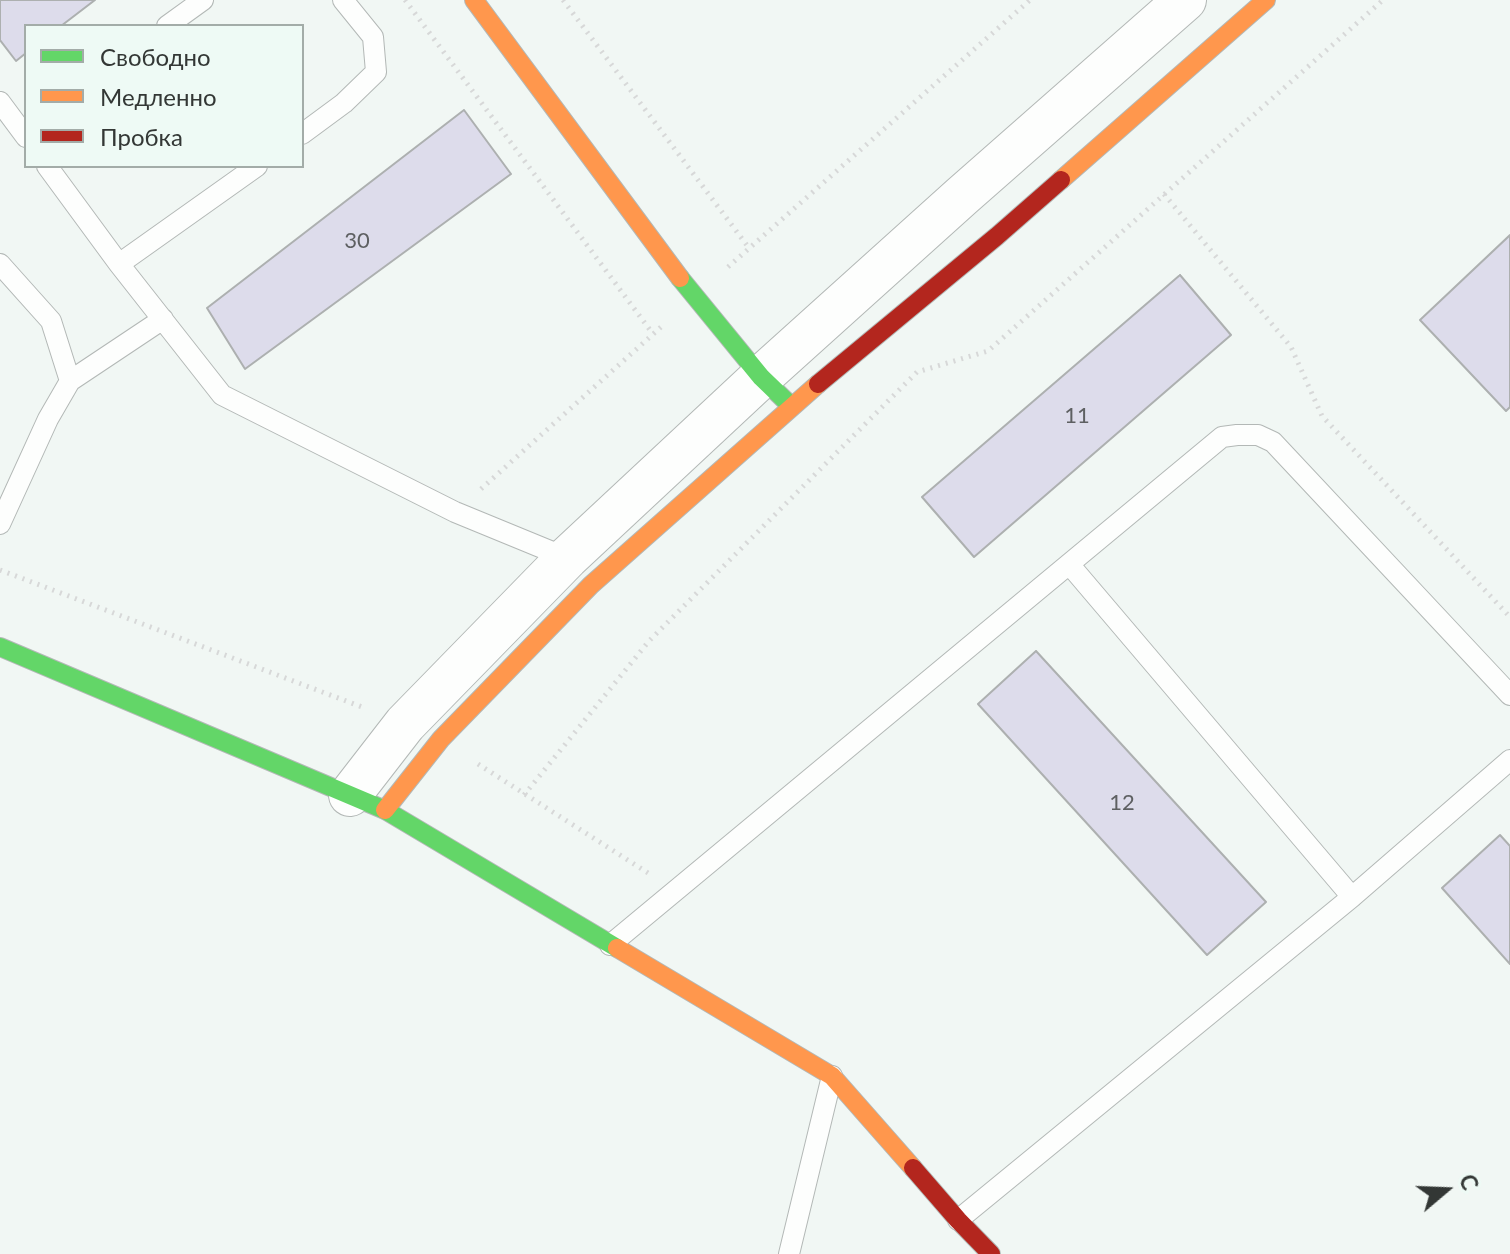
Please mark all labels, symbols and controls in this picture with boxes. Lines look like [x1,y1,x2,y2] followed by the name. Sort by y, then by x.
[24,24,304,168] legend
[100,42,211,71] text: Свободно
[100,82,217,111] text: Медленно
[100,122,183,151] text: Пробка
[344,228,370,254] house number: 30
[1064,403,1090,429] house number: 11
[1109,790,1135,816] house number: 12
[1406,1150,1486,1230] north arrow
[1454,1171,1484,1193] text: С

